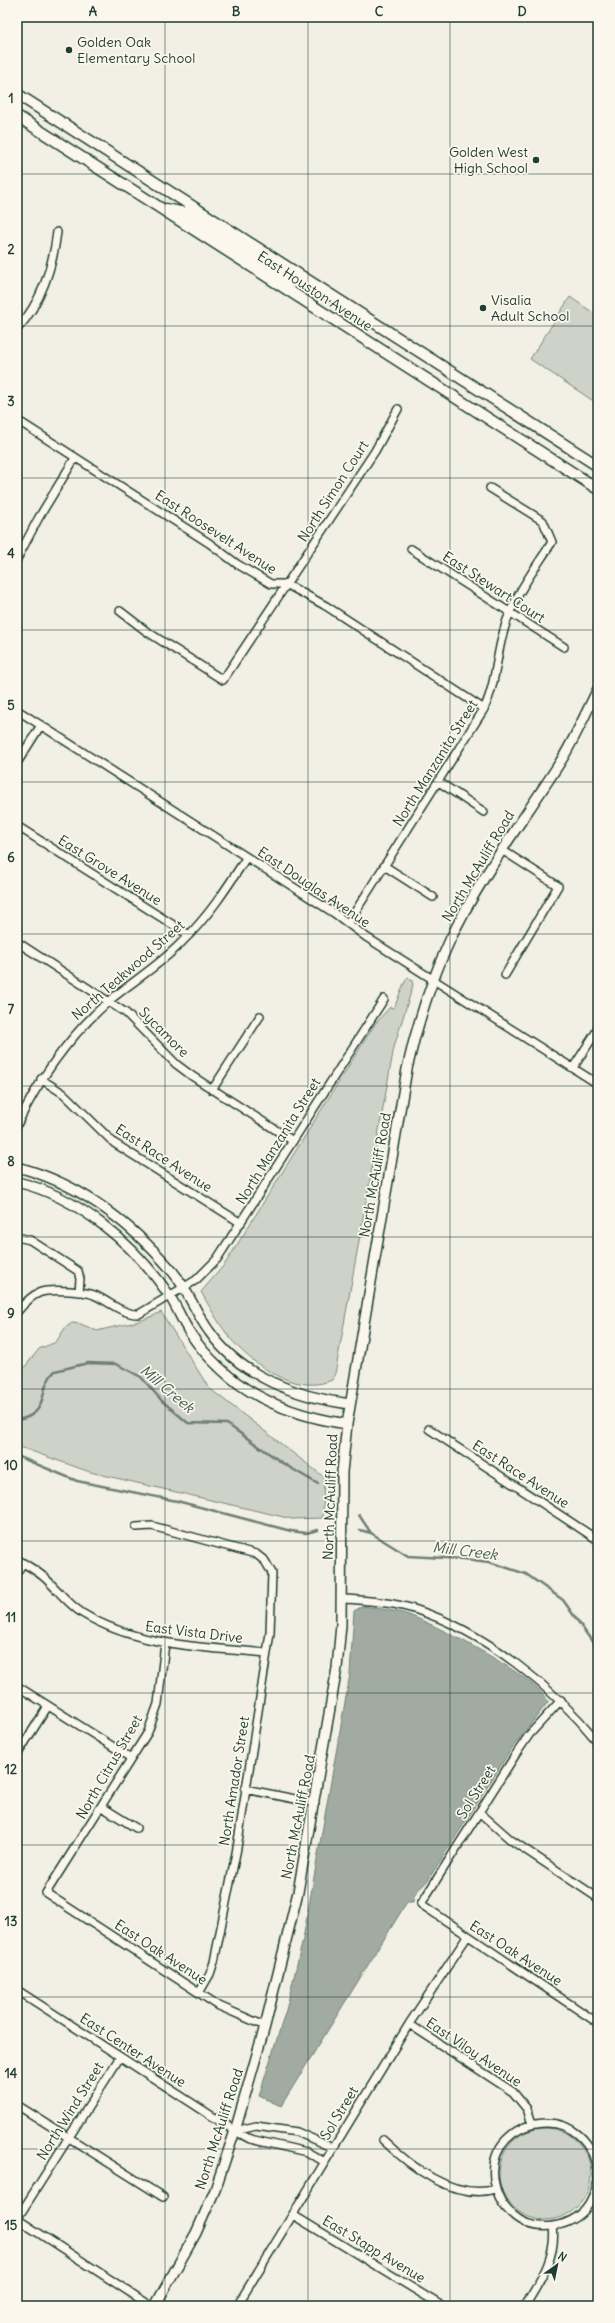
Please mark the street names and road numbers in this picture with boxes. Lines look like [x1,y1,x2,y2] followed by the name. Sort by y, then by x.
[254,247,376,335] street label: East Houston Avenue
[294,437,373,545] street label: North Simon Court
[152,486,280,578] street label: East Roosevelt Avenue
[439,547,549,627] street label: East Stewart Court
[389,696,481,830] street label: North Manzanita Street
[438,807,518,925] street label: North McAuliff Road
[55,831,165,909] street label: East Grove Avenue
[254,843,374,931] street label: East Douglas Avenue
[68,916,188,1024] street label: North Teakwood Street
[135,1003,193,1061] street label: Sycamore
[232,1074,324,1208] street label: North Manzanita Street
[355,1111,395,1239] street label: North McAuliff Road
[112,1120,216,1196] street label: East Race Avenue
[319,1434,341,1560] street label: North McAuliff Road
[469,1436,573,1512] street label: East Race Avenue
[144,1617,244,1647] street label: East Vista Drive
[72,1711,146,1822] street label: North Citrus Street
[215,1715,253,1847] street label: North Amador Street
[277,1753,319,1881] street label: North McAuliff Road
[453,1762,500,1822] street label: Sol Street
[111,1915,211,1989] street label: East Oak Avenue
[466,1916,566,1990] street label: East Oak Avenue
[77,2009,189,2091] street label: East Center Avenue
[423,2013,525,2091] street label: East Viloy Avenue
[33,2058,107,2163] street label: North Wind Street
[191,2066,247,2192] street label: North McAuliff Road
[316,2083,362,2143] street label: Sol Street
[319,2211,429,2287] street label: East Stapp Avenue

